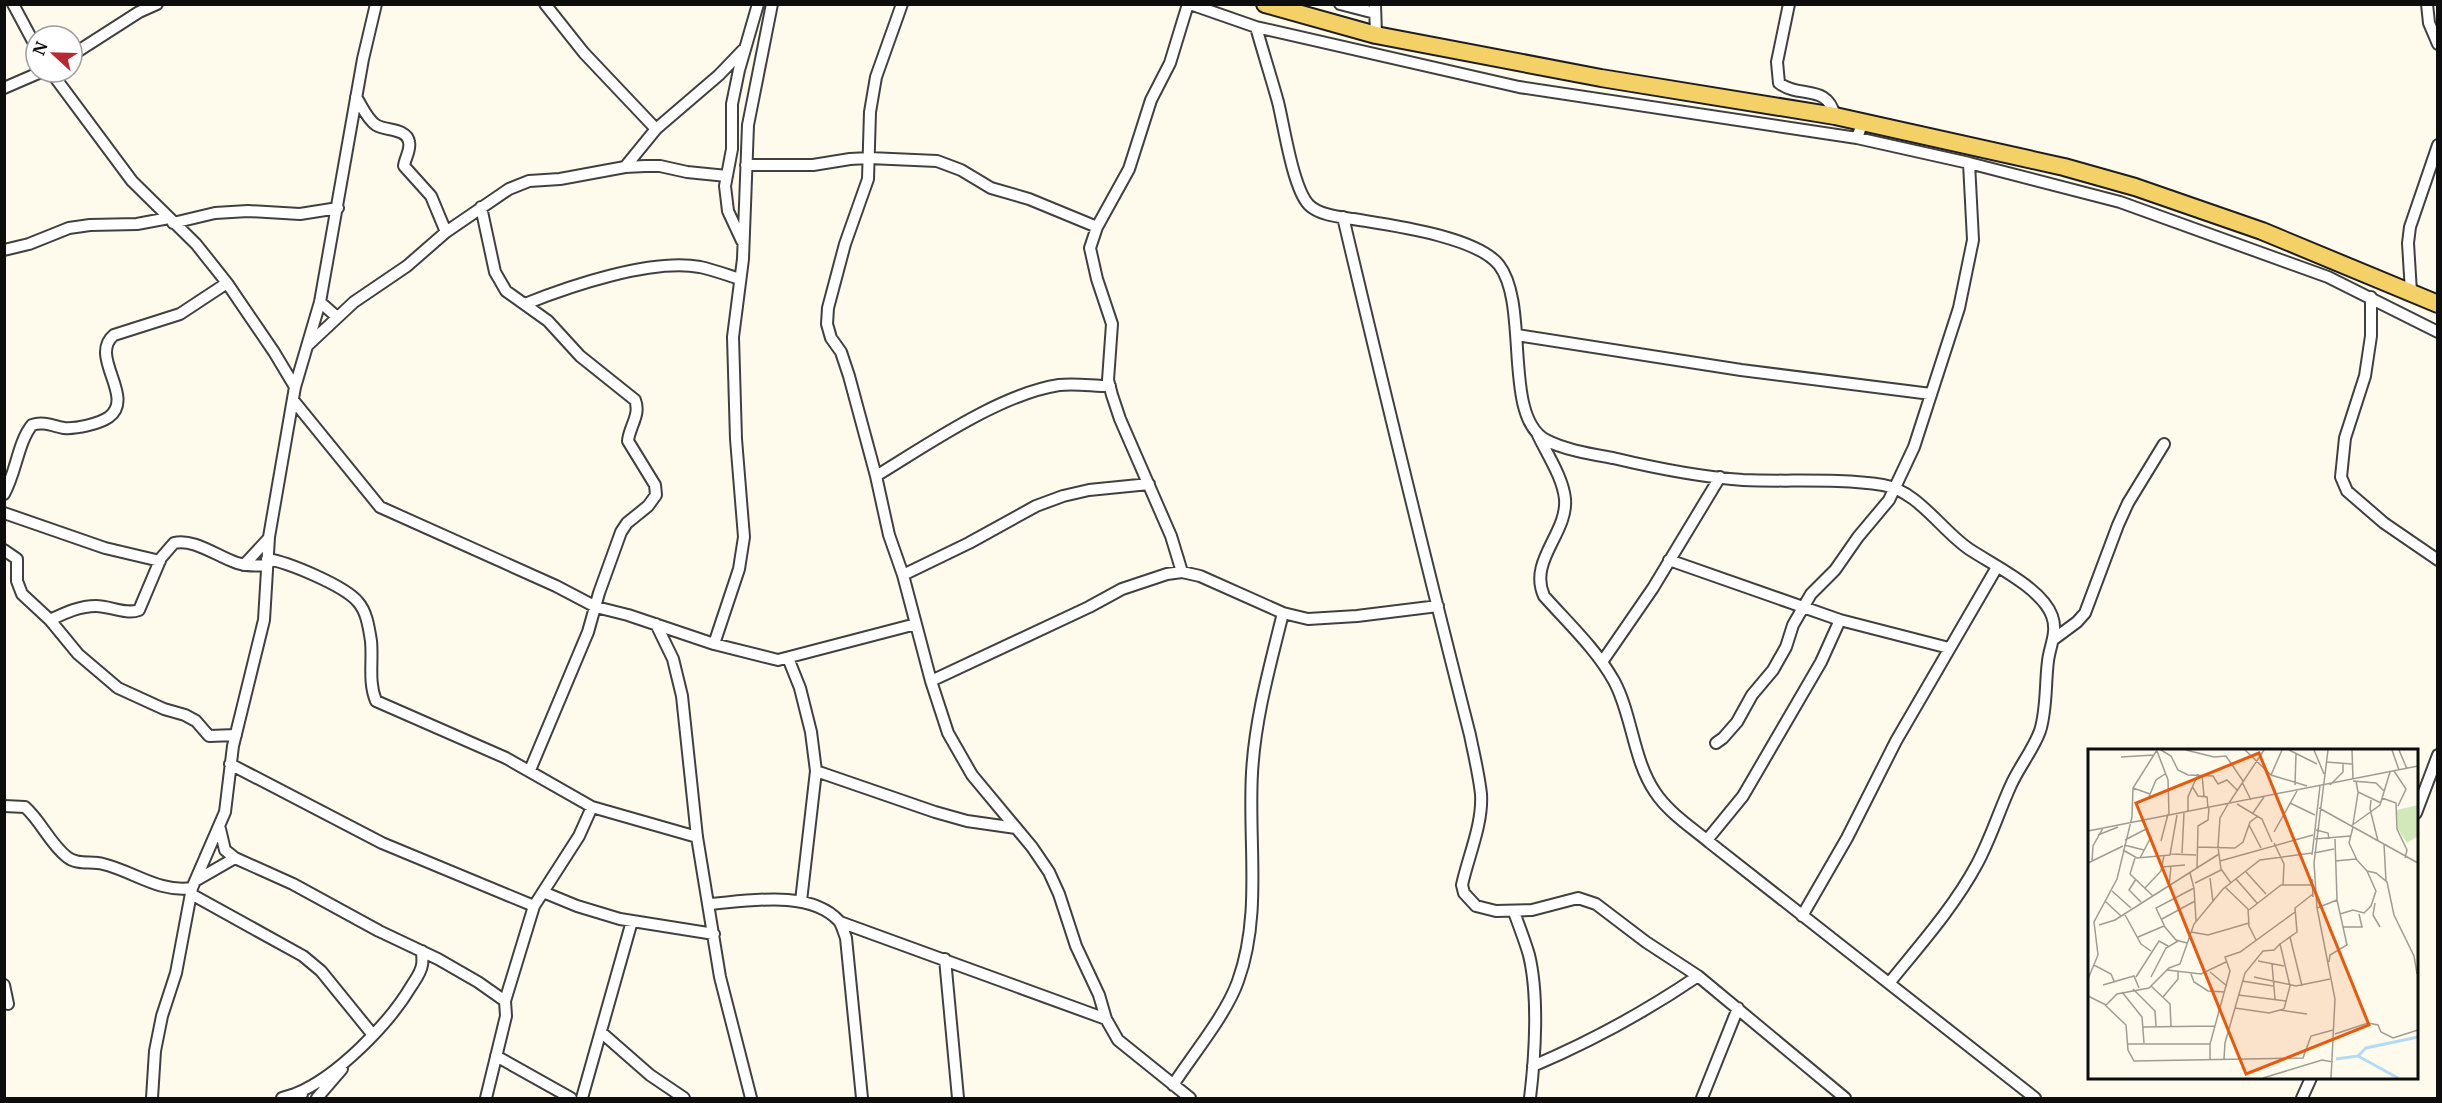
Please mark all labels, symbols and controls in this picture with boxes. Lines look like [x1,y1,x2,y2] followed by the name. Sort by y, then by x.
[24,24,84,84] north arrow
[28,38,52,58] text: N
[2088,749,2418,1079] inset map

